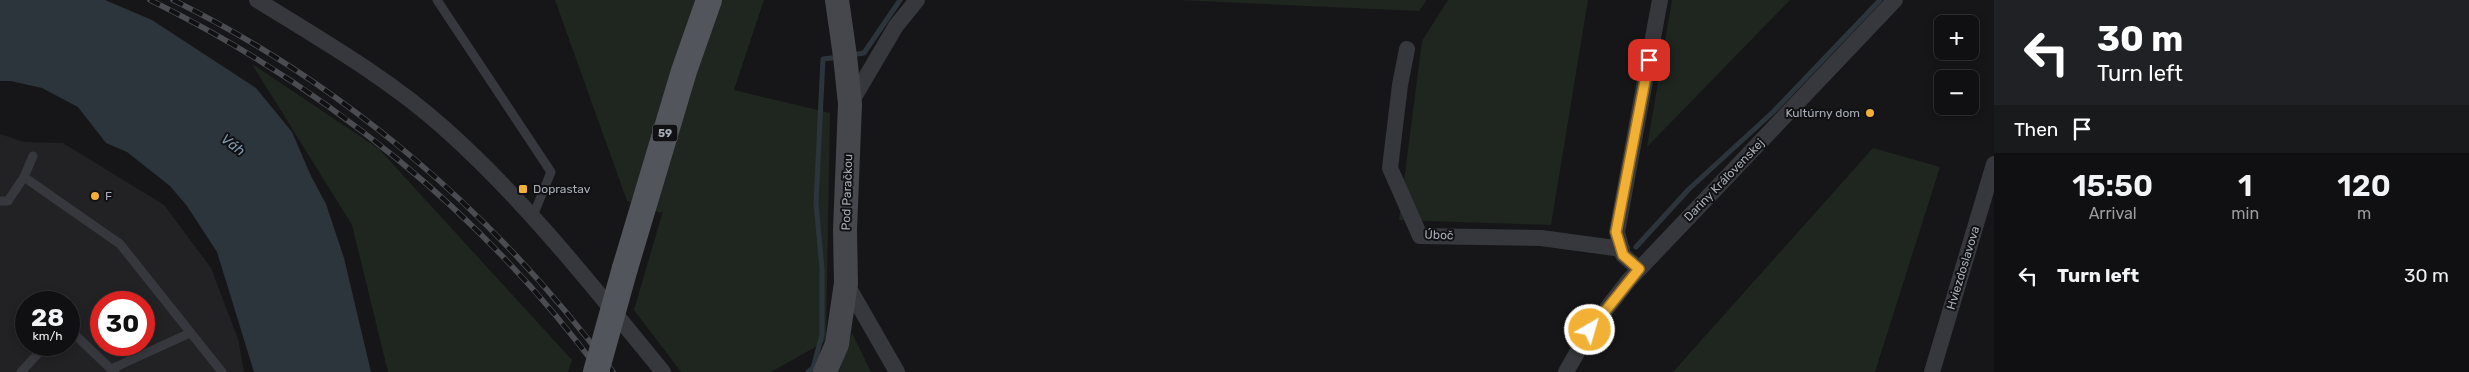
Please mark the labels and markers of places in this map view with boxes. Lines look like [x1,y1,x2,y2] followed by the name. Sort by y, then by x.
[1628,39,1670,81] pin
[1785,106,1860,120] place label: Kultúrny dom
[1864,107,1876,119] marker: Kultúrny dom
[533,182,591,196] place label: Doprastav
[517,183,529,195] marker: Doprastav
[105,189,112,203] place label: F
[89,190,101,202] marker: F

